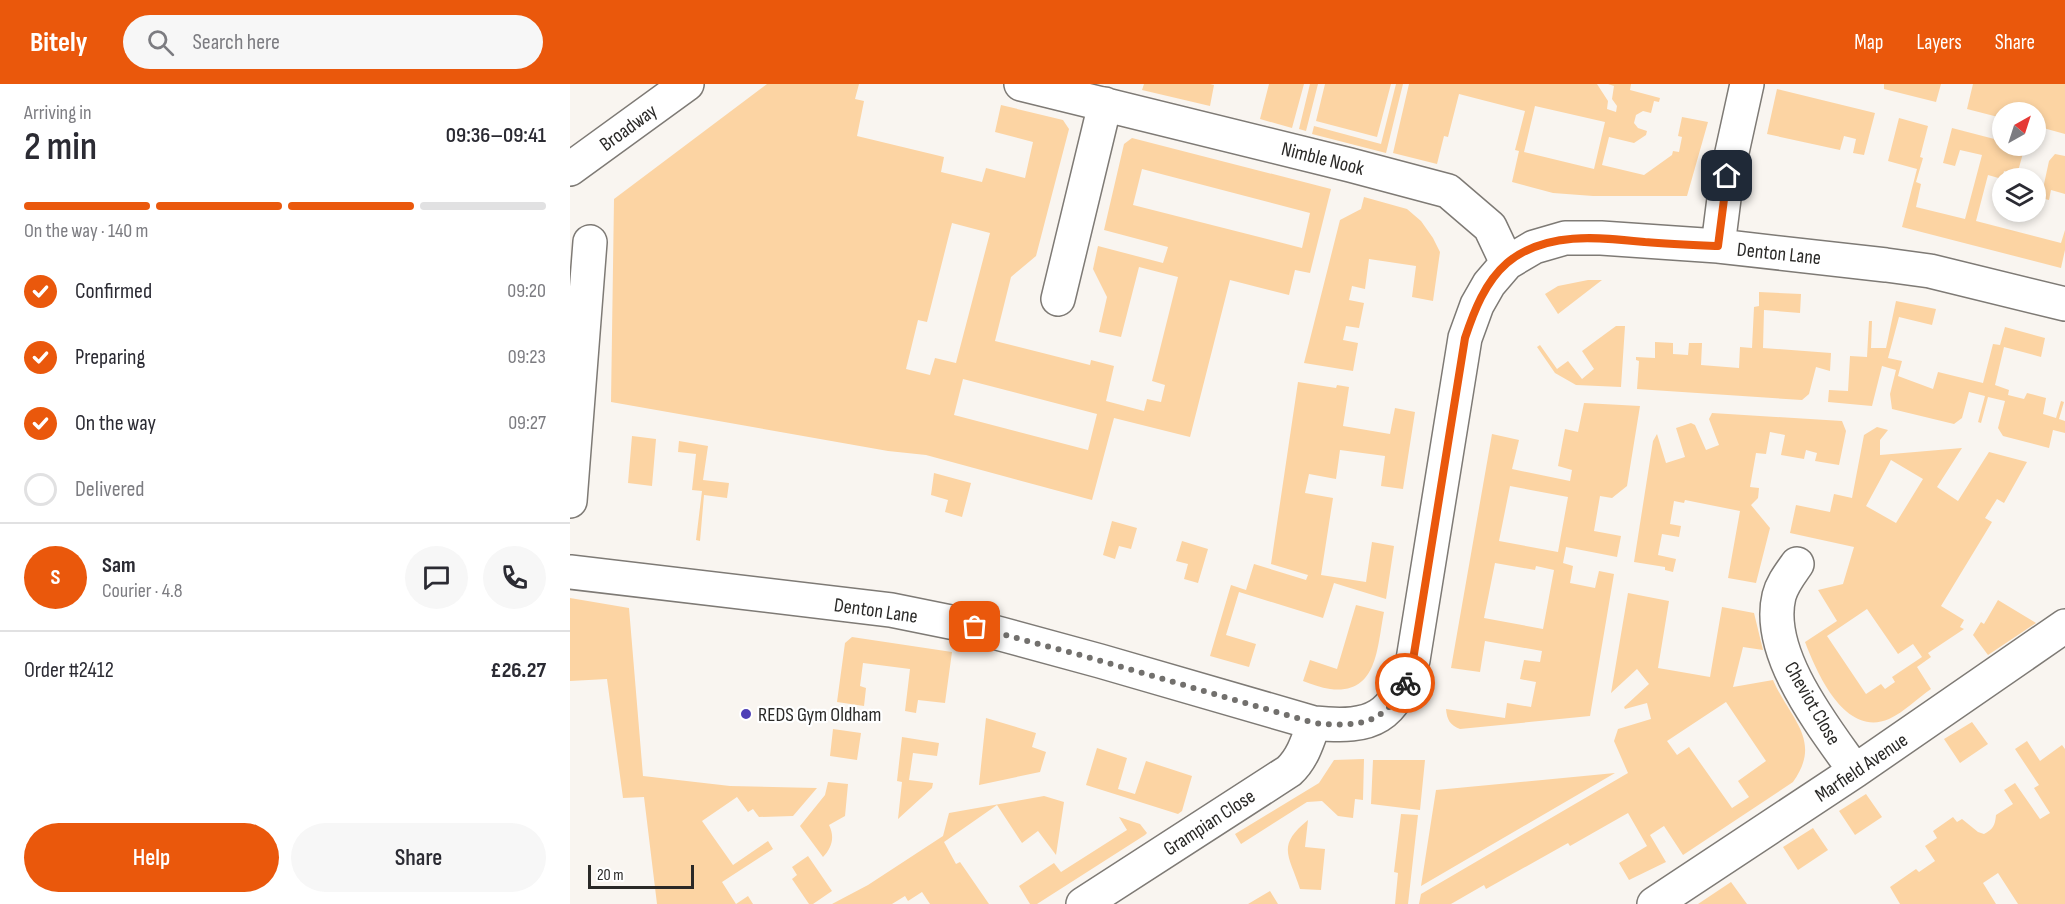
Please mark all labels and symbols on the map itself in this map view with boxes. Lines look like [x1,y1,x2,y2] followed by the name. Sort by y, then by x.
[595,99,662,157] street label: Broadway
[1992,102,2046,156] north arrow
[1279,137,1367,181] street label: Nimble Nook
[1701,150,1752,201] pin
[1736,238,1822,270] street label: Denton Lane
[832,593,919,629] street label: Denton Lane
[949,601,1000,652] pin
[1375,653,1435,713] courier
[1779,658,1846,749] street label: Cheviot Close
[758,703,881,727] place label: REDS Gym Oldham
[739,707,753,721] marker: REDS Gym Oldham
[1811,728,1912,808] street label: Marfield Avenue
[1159,784,1260,861] street label: Grampian Close
[588,862,694,890] scale bar

